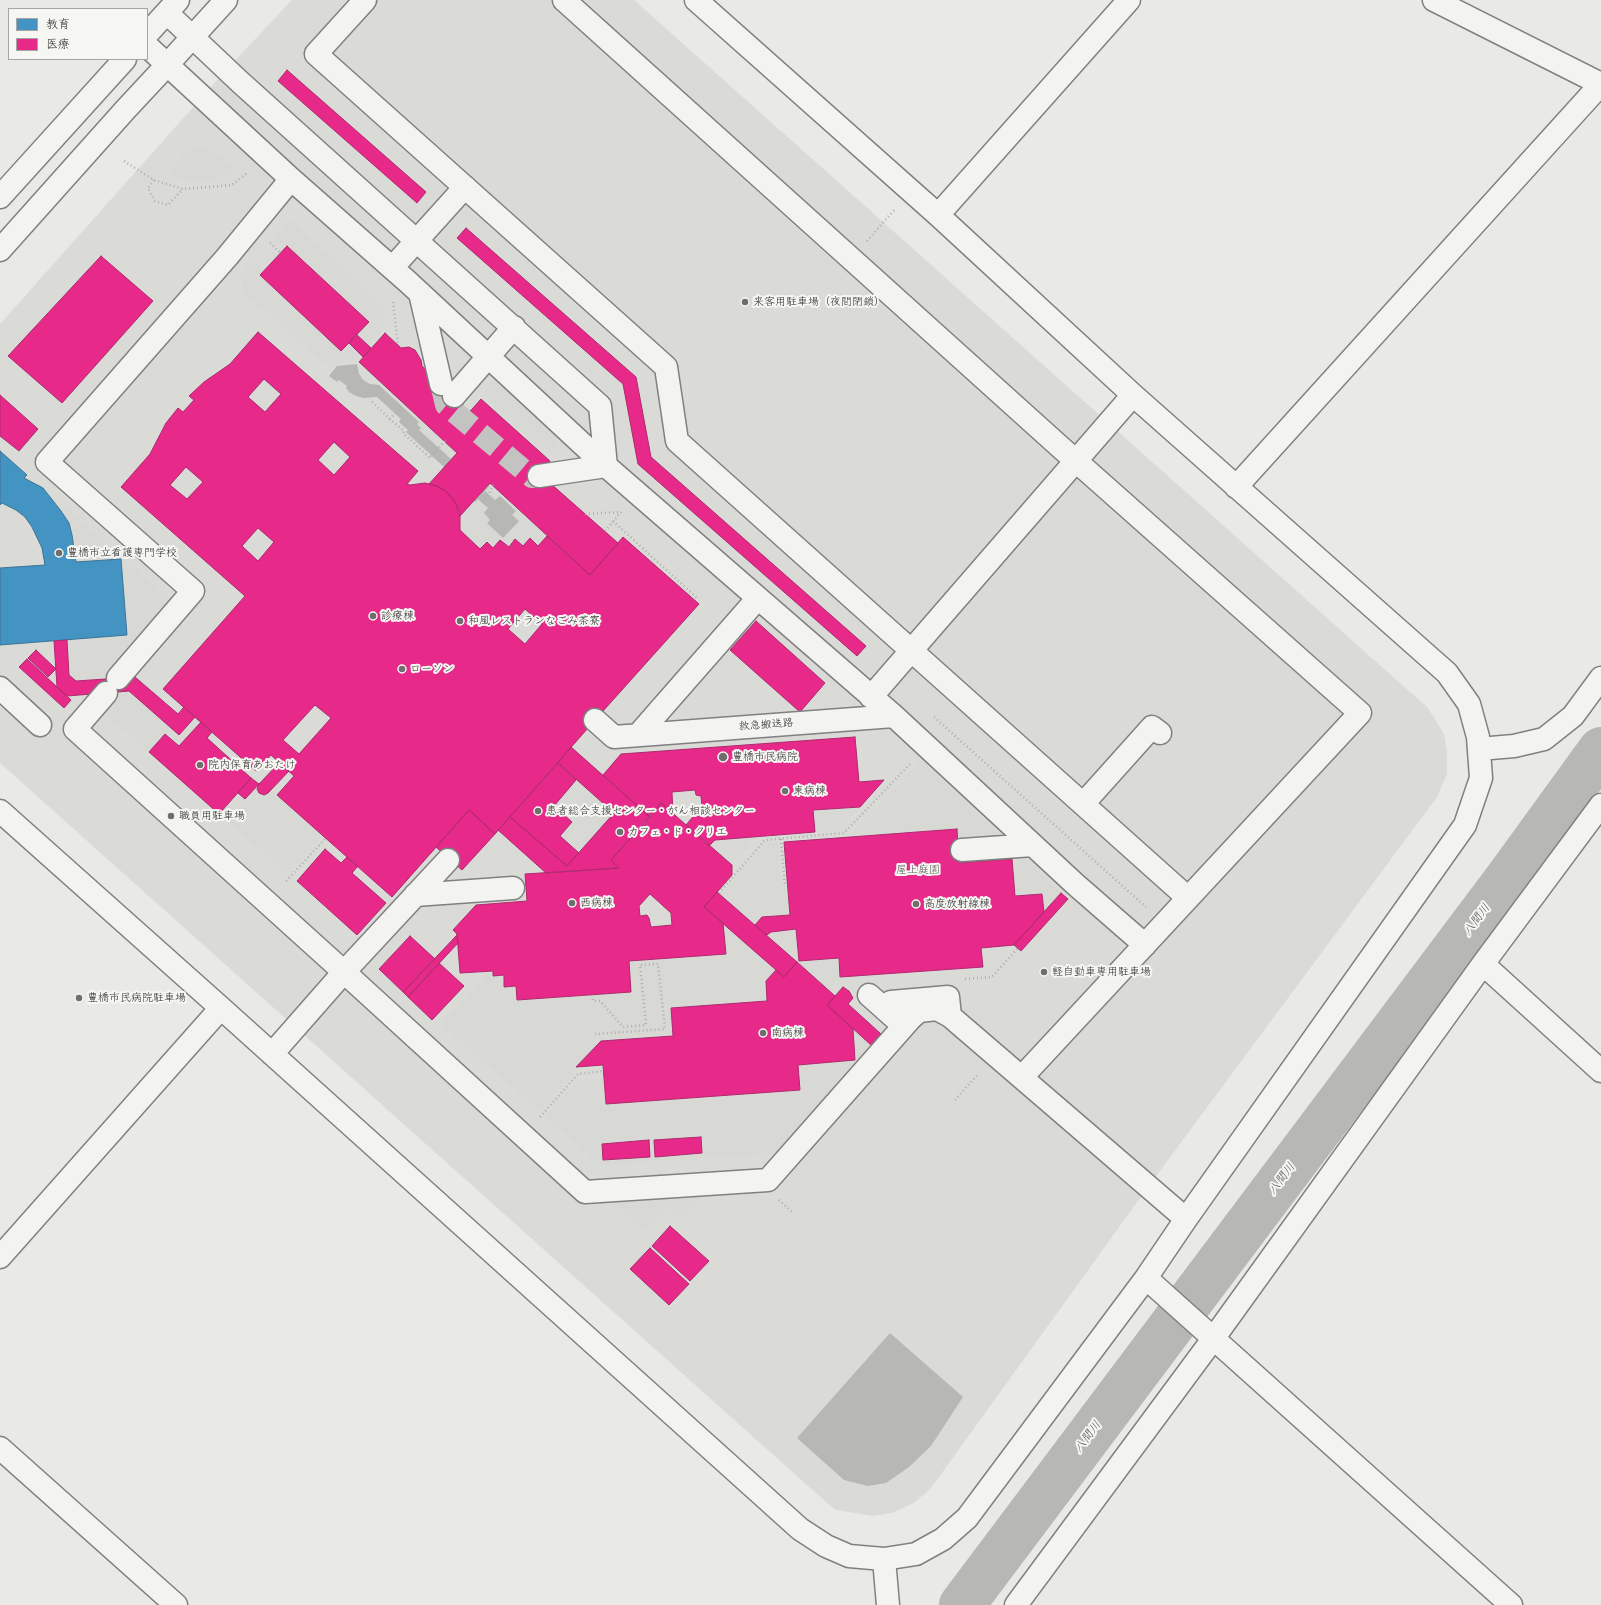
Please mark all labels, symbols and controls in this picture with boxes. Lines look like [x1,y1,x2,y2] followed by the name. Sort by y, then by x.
[8,8,148,60] legend
[46,13,70,35] text: 教育
[46,33,70,55] text: 医療
[753,295,885,309] place label: 来客用駐車場（夜間閉鎖）
[740,297,750,307] marker: 来客用駐車場（夜間閉鎖）
[67,546,177,560] place label: 豊橋市立看護専門学校
[54,548,64,558] marker: 豊橋市立看護専門学校
[381,609,414,623] place label: 診療棟
[368,611,378,621] marker: 診療棟
[468,614,600,628] place label: 和風レストランなごみ茶寮
[455,616,465,626] marker: 和風レストランなごみ茶寮
[410,662,454,676] place label: ローソン
[397,664,407,674] marker: ローソン
[738,716,794,734] street label: 救急搬送路
[732,750,798,764] place label: 豊橋市民病院
[717,751,729,763] marker: 豊橋市民病院
[208,758,296,772] place label: 院内保育あおたけ
[195,760,205,770] marker: 院内保育あおたけ
[793,784,826,798] place label: 東病棟
[780,786,790,796] marker: 東病棟
[546,804,755,818] place label: 患者総合支援センター・がん相談センター
[533,806,543,816] marker: 患者総合支援センター・がん相談センター
[179,809,245,823] place label: 職員用駐車場
[166,811,176,821] marker: 職員用駐車場
[628,825,727,839] place label: カフェ・ド・クリエ
[615,827,625,837] marker: カフェ・ド・クリエ
[896,863,940,877] park label: 屋上庭園
[580,896,613,910] place label: 西病棟
[924,897,990,911] place label: 高度放射線棟
[567,898,577,908] marker: 西病棟
[911,899,921,909] marker: 高度放射線棟
[1460,901,1494,939] water label: 八間川
[1052,965,1151,979] place label: 軽自動車専用駐車場
[1039,967,1049,977] marker: 軽自動車専用駐車場
[87,991,186,1005] place label: 豊橋市民病院駐車場
[74,993,84,1003] marker: 豊橋市民病院駐車場
[771,1026,804,1040] place label: 南病棟
[758,1028,768,1038] marker: 南病棟
[1265,1160,1299,1198] water label: 八間川
[1071,1418,1105,1456] water label: 八間川

